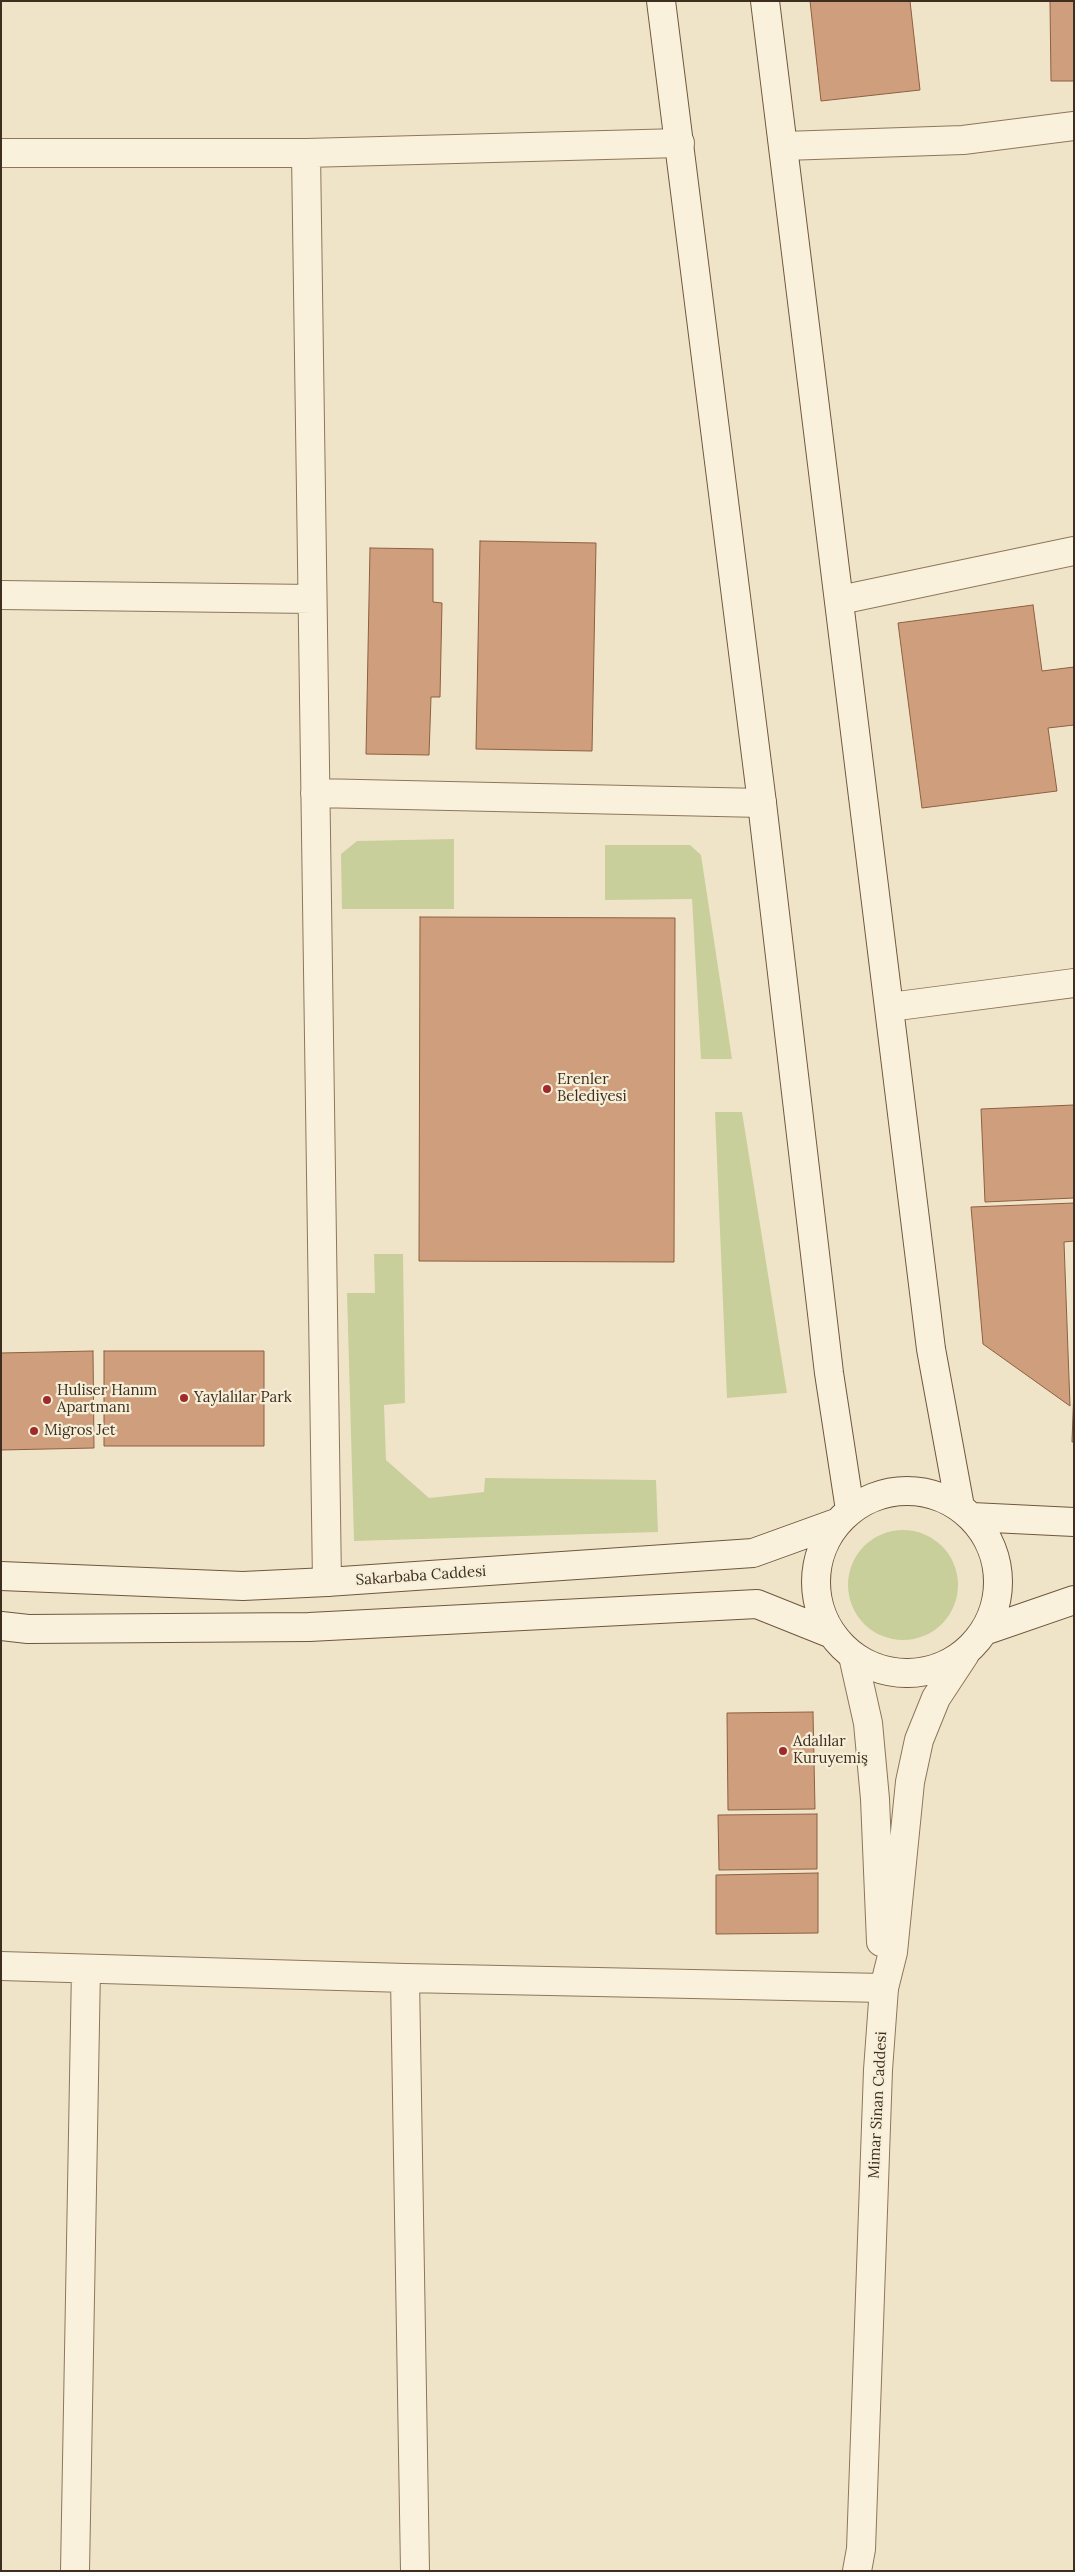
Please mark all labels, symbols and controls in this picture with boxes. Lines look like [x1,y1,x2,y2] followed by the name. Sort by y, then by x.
[557,1071,627,1106] place label: Erenler Belediyesi
[541,1083,553,1095] marker: Erenler Belediyesi
[57,1382,157,1417] place label: Huliser Hanım Apartmanı
[194,1389,292,1407] place label: Yaylalılar Park
[178,1392,190,1404] marker: Yaylalılar Park
[41,1394,53,1406] marker: Huliser Hanım Apartmanı
[44,1422,116,1440] place label: Migros Jet
[28,1425,40,1437] marker: Migros Jet
[355,1562,487,1590] street label: Sakarbaba Caddesi
[793,1733,868,1768] place label: Adalılar Kuruyemiş
[777,1745,789,1757] marker: Adalılar Kuruyemiş
[865,2031,891,2179] street label: Mimar Sinan Caddesi

